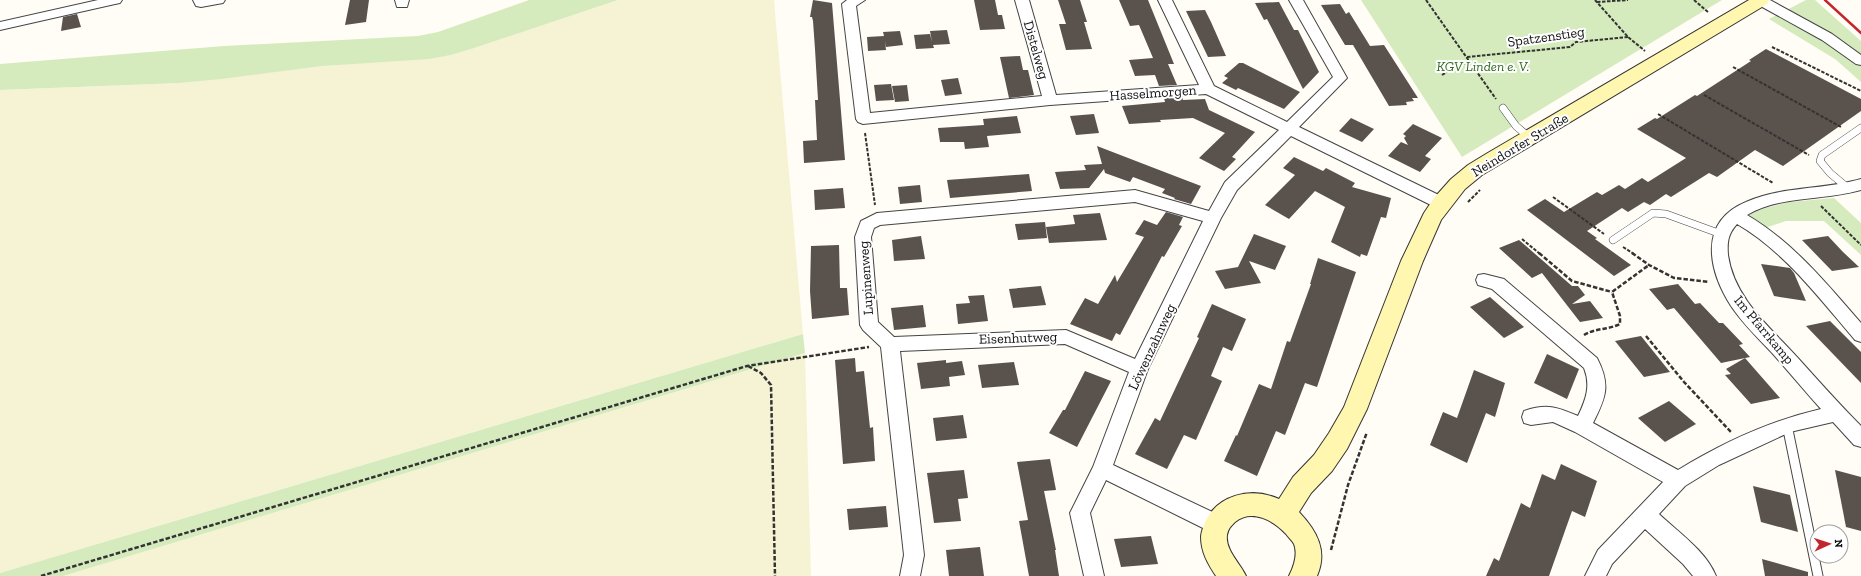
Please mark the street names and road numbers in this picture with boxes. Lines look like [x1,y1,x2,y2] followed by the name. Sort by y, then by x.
[1020,19,1053,82] street label: Distelweg
[1506,23,1586,51] street label: Spatzenstieg
[1109,81,1197,105] street label: Hasselmorgen
[1468,109,1572,181] street label: Neindorfer Straße
[855,240,877,316] street label: Lupinenweg
[1730,292,1798,368] street label: Im Pfarrkamp
[1125,301,1180,393] street label: Löwenzahnweg
[978,328,1058,348] street label: Eisenhutweg

